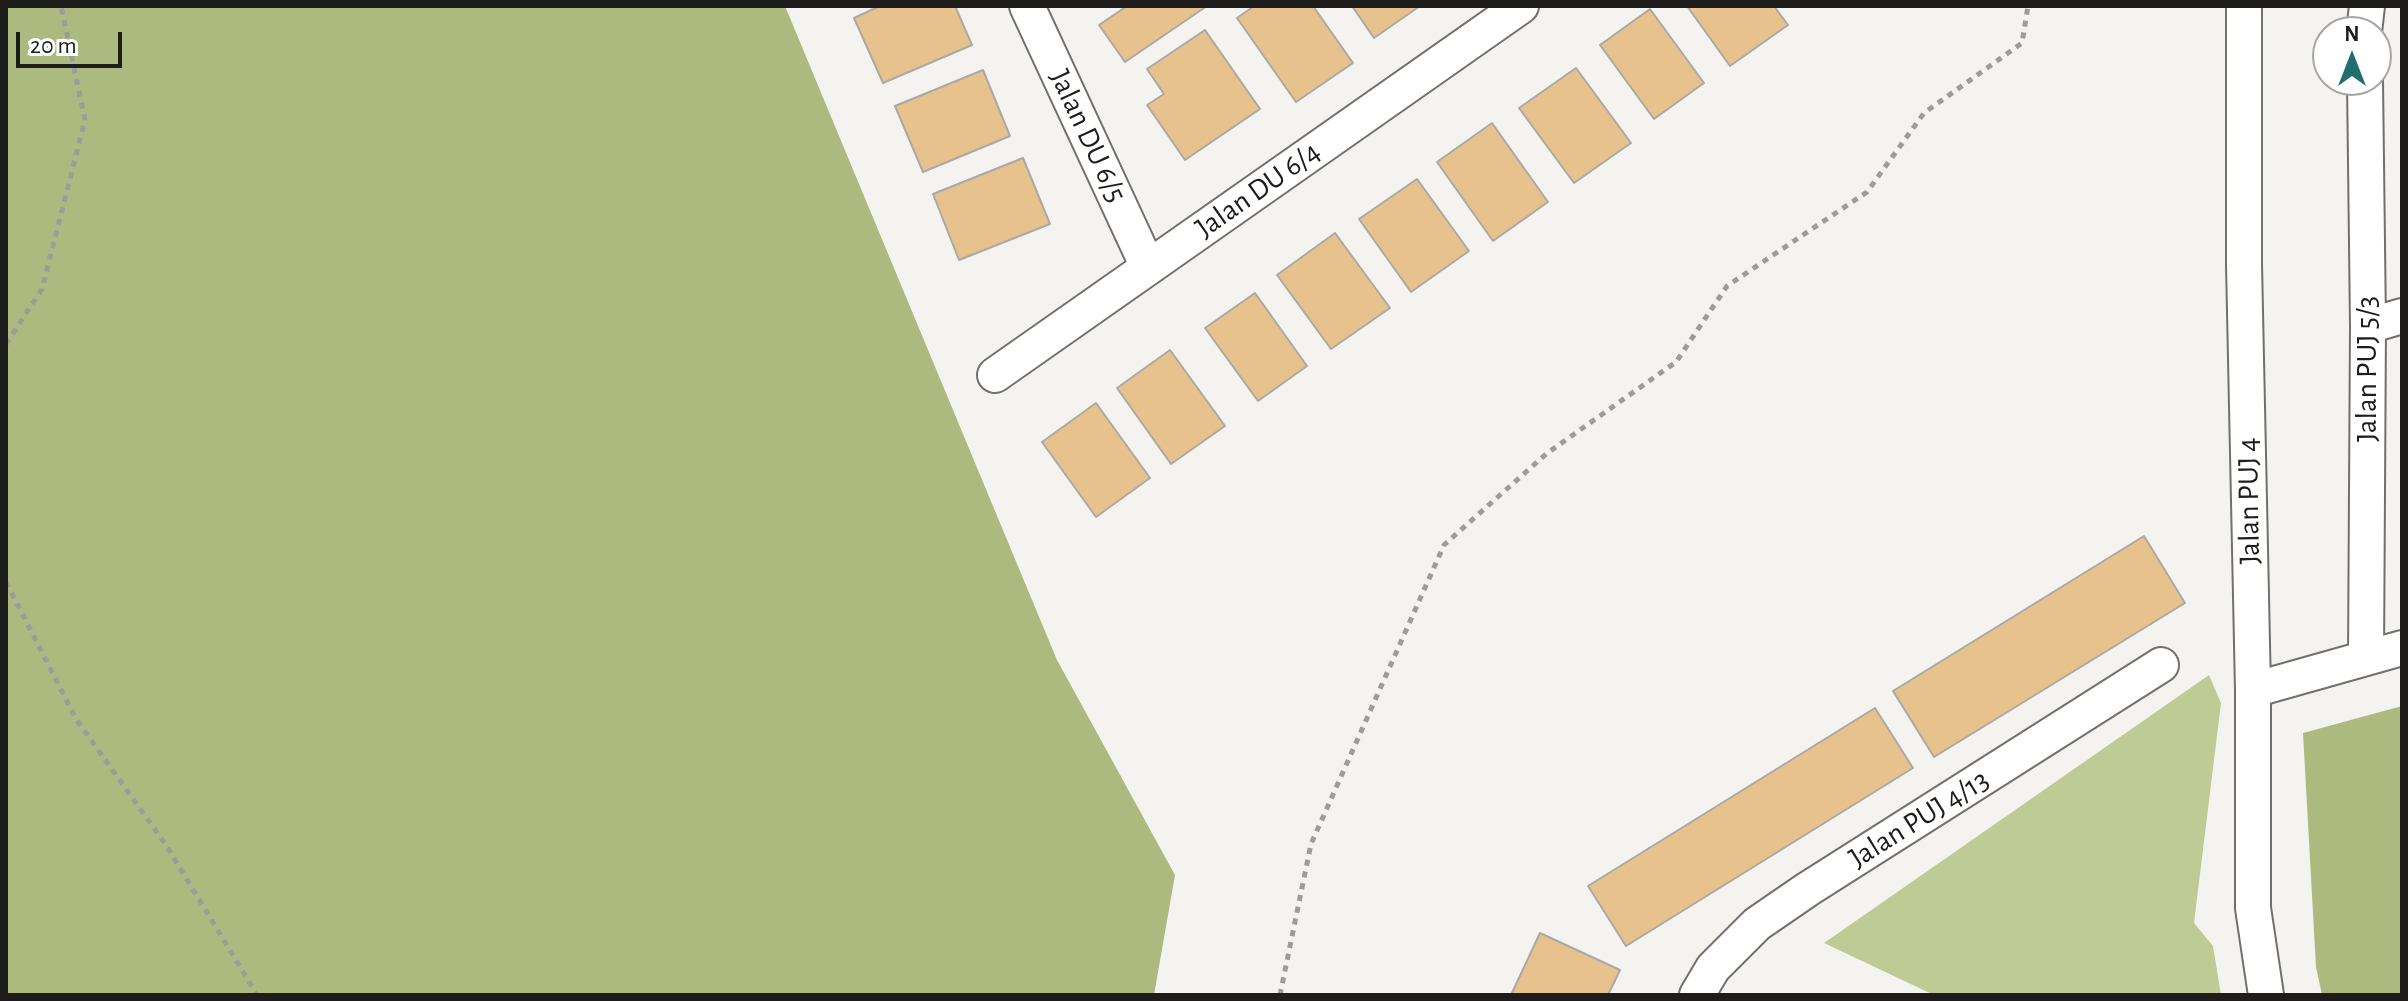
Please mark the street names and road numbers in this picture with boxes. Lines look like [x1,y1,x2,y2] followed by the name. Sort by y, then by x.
[1042,64,1134,208] street label: Jalan DU 6/5
[1189,134,1327,246] street label: Jalan DU 6/4
[2349,296,2385,442] street label: Jalan PUJ 5/3
[2230,437,2268,565] street label: Jalan PUJ 4
[1842,762,1996,876] street label: Jalan PUJ 4/13

